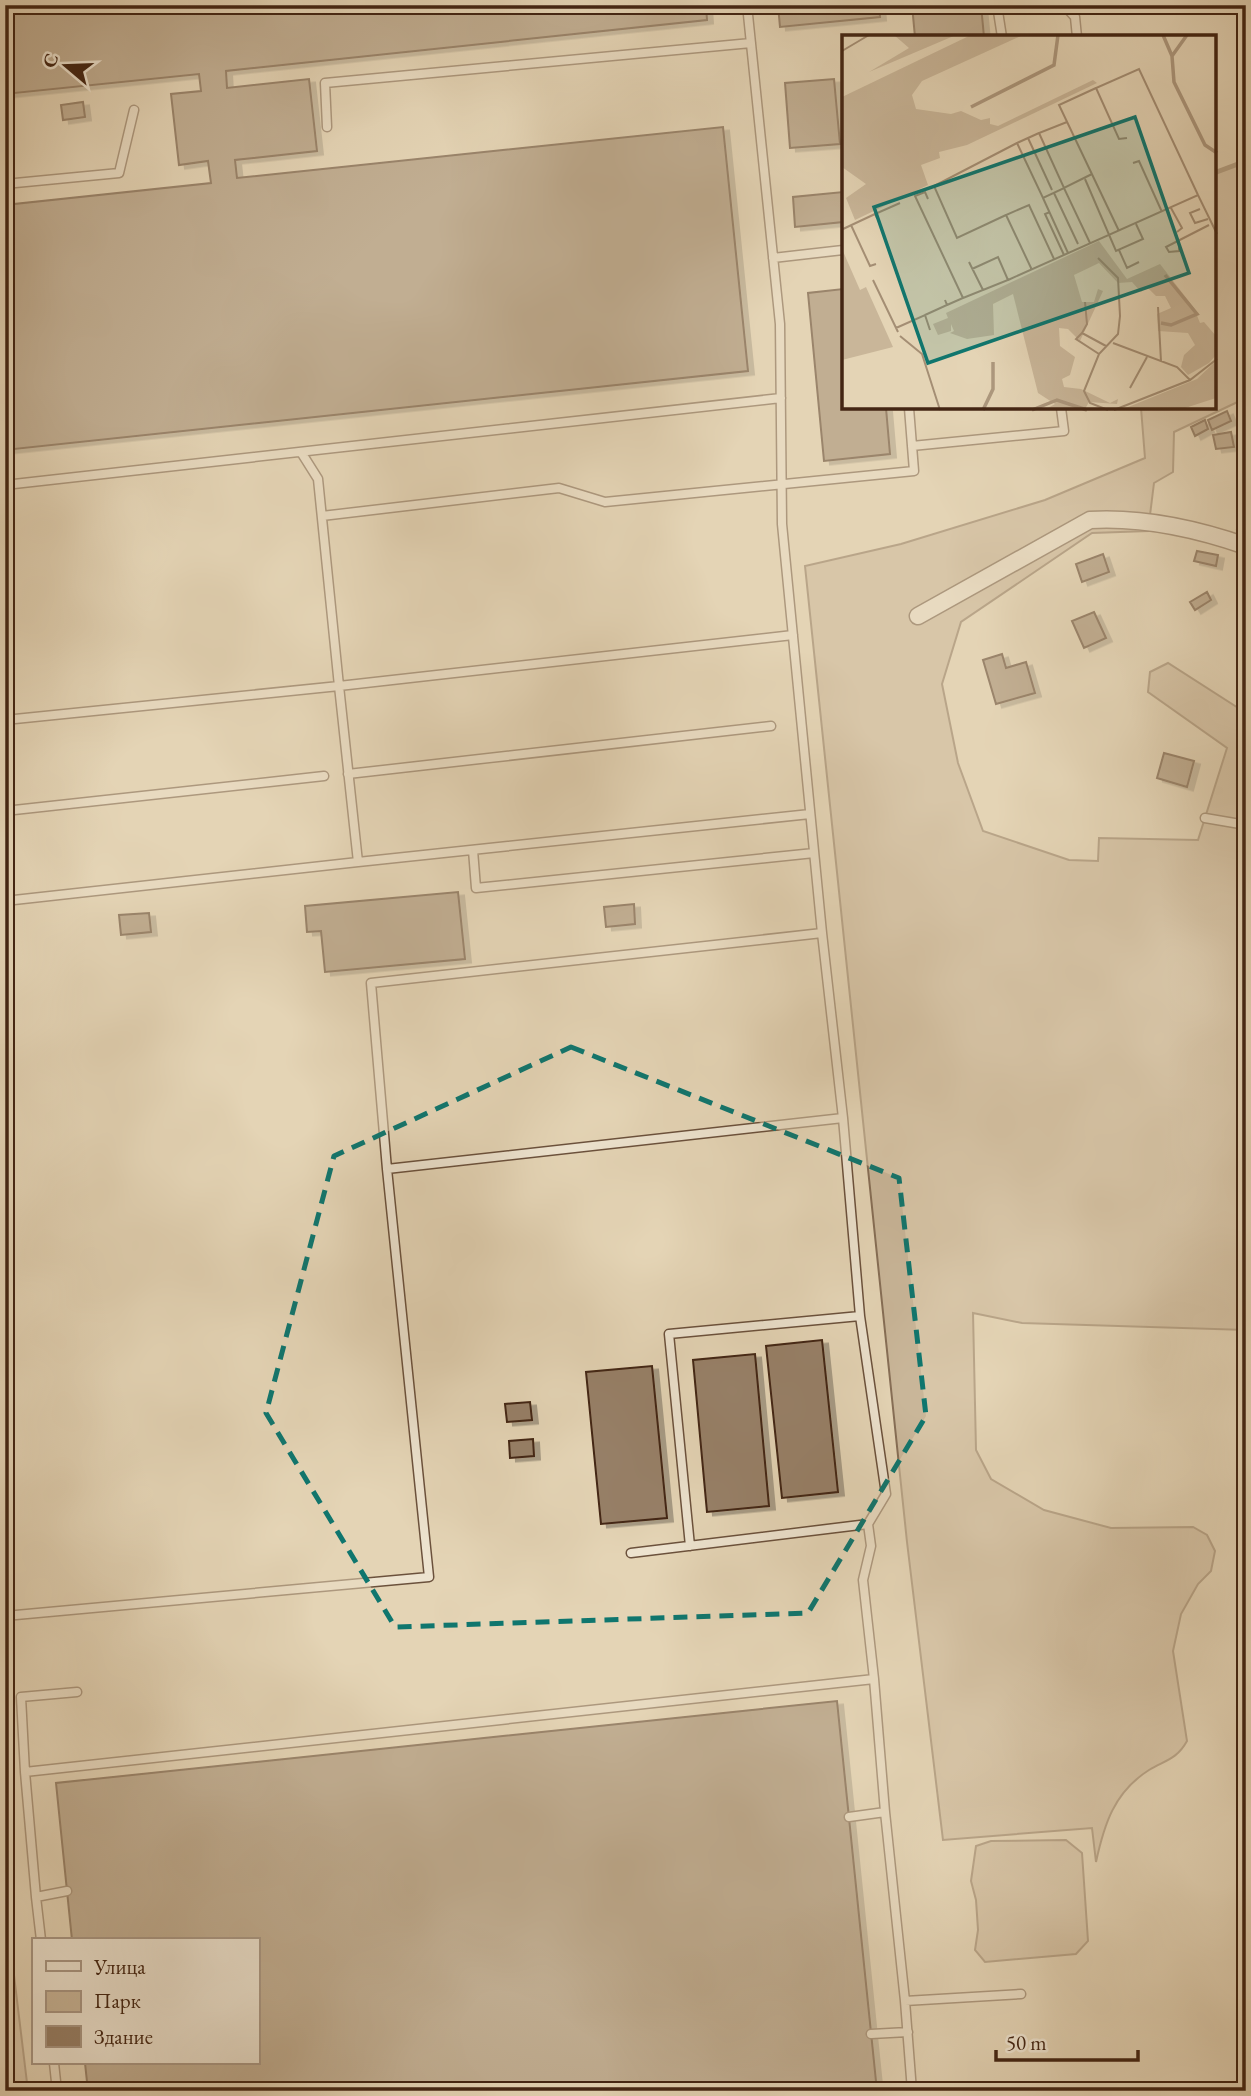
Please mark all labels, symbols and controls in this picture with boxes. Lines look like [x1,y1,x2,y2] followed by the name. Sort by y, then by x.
[32,32,102,102] north arrow
[842,35,1216,410] inset map
[36,50,64,71] text: С
[32,1938,259,2064] legend
[93,1953,146,1980] text: Улица
[94,1987,141,2014] text: Парк
[996,2019,1137,2063] scale bar
[94,2023,153,2050] text: Здание
[1006,2029,1047,2056] text: 50 m

